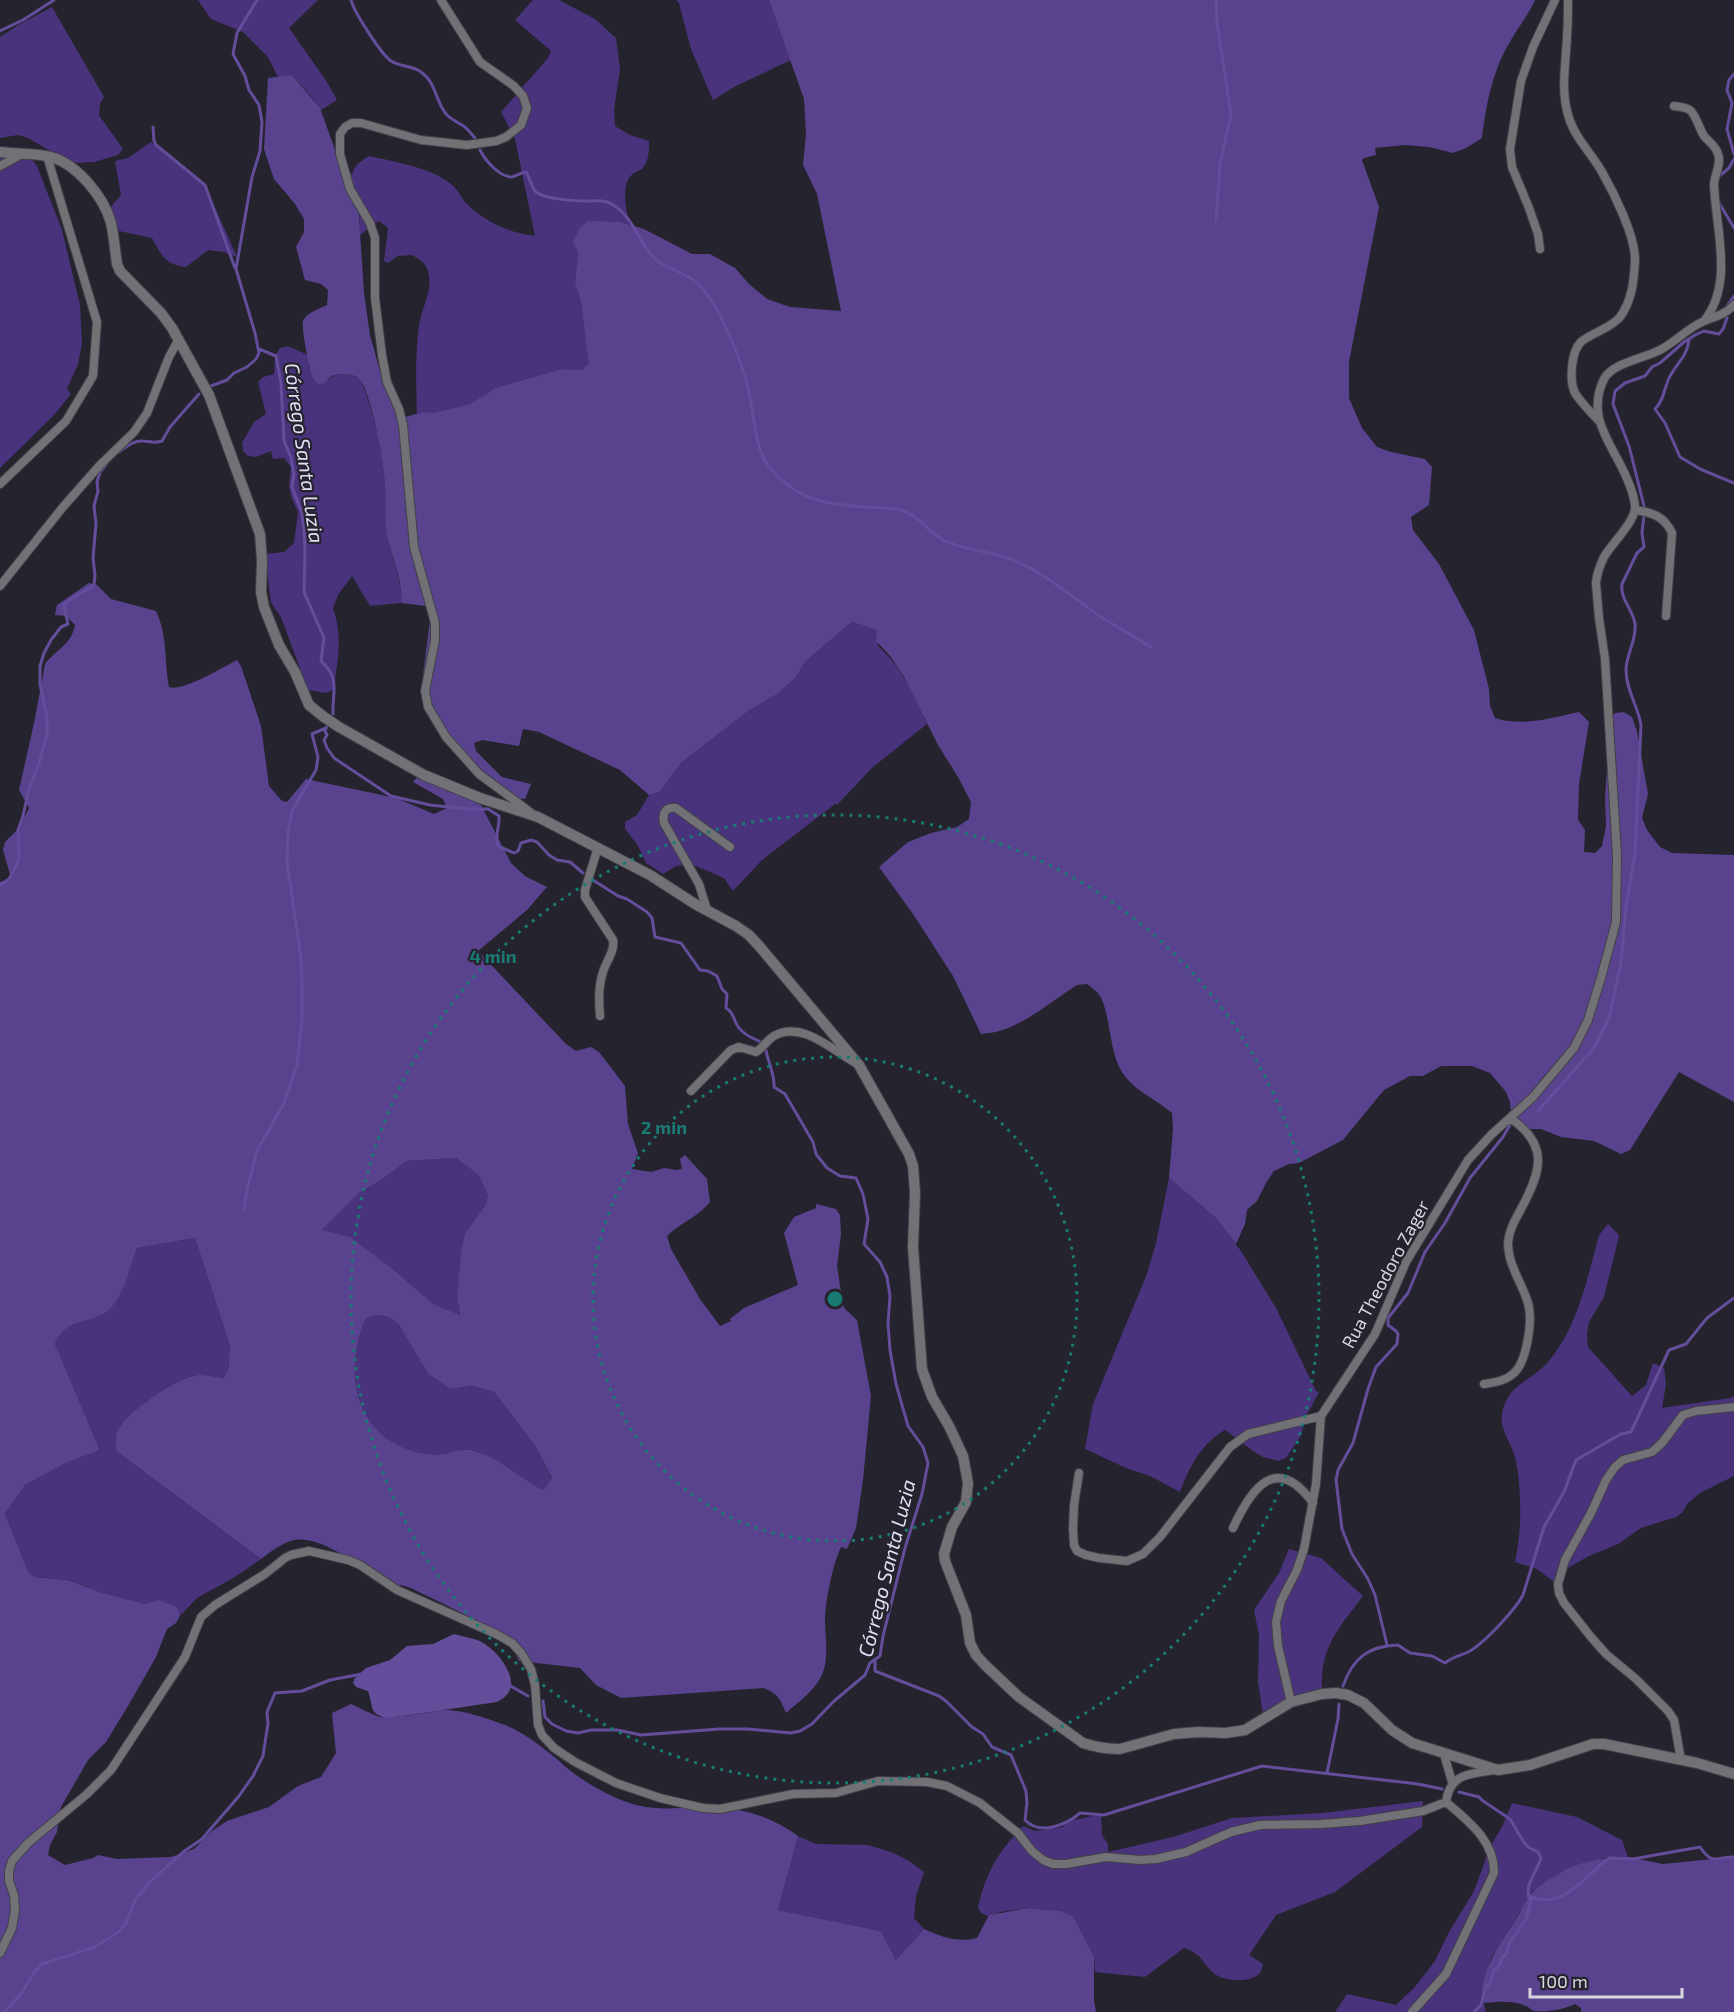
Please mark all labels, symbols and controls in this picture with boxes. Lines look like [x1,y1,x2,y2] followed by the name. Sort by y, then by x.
[280,361,330,545] water label: Córrego Santa Luzia
[470,945,517,967] text: 4 min
[641,1116,687,1138] text: 2 min
[1337,1196,1433,1352] street label: Rua Theodoro Zager
[825,1289,845,1309] centre of rings
[852,1477,920,1659] water label: Córrego Santa Luzia
[1530,1961,1682,1999] scale bar
[1539,1970,1588,1992] text: 100 m

